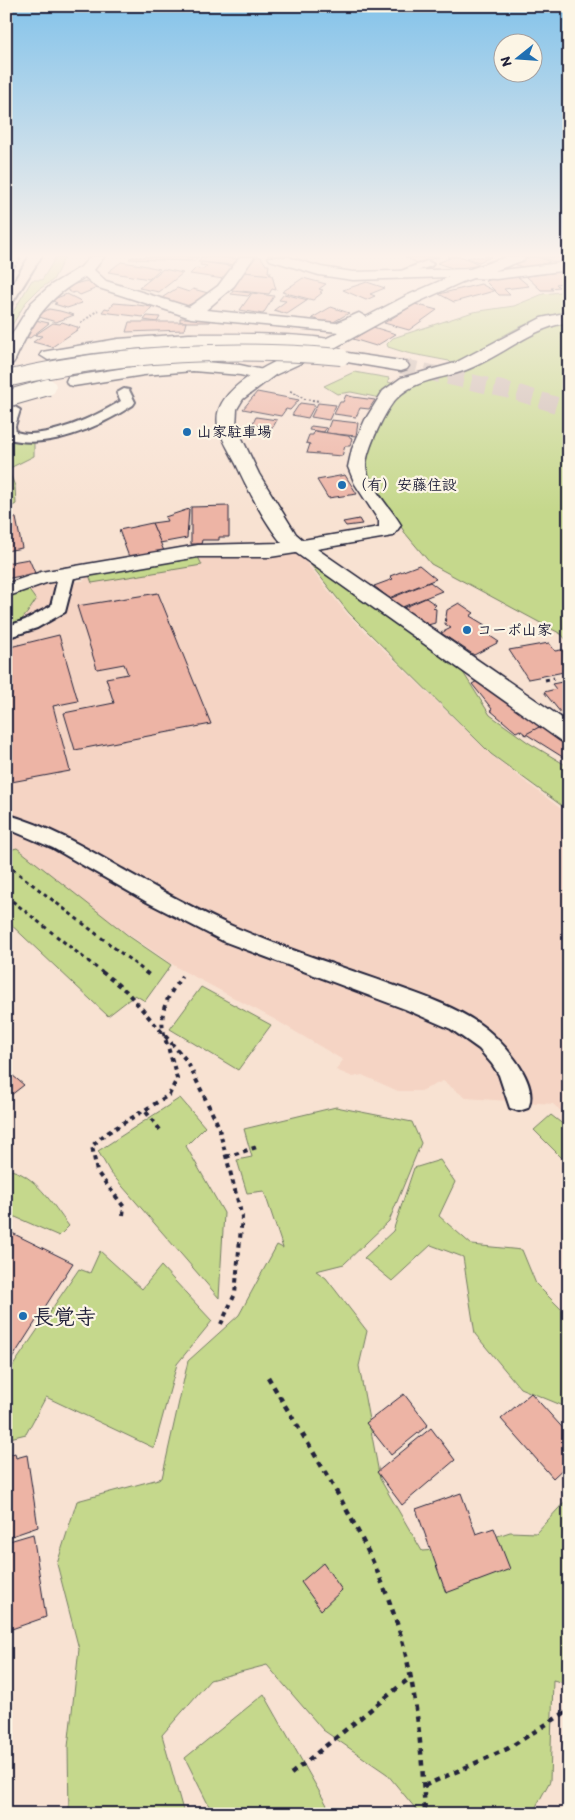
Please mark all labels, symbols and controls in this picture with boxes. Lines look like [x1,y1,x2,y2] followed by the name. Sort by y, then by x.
[492,32,542,82] north arrow
[497,55,516,69] text: N
[197,423,272,441] place label: 山家駐車場
[181,426,193,438] marker: 山家駐車場
[352,476,457,494] place label: （有）安藤住設
[336,479,348,491] marker: （有）安藤住設
[477,621,552,639] place label: コーポ山家
[461,624,473,636] marker: コーポ山家
[33,1304,96,1329] place label: 長覚寺
[17,1310,29,1322] marker: 長覚寺

